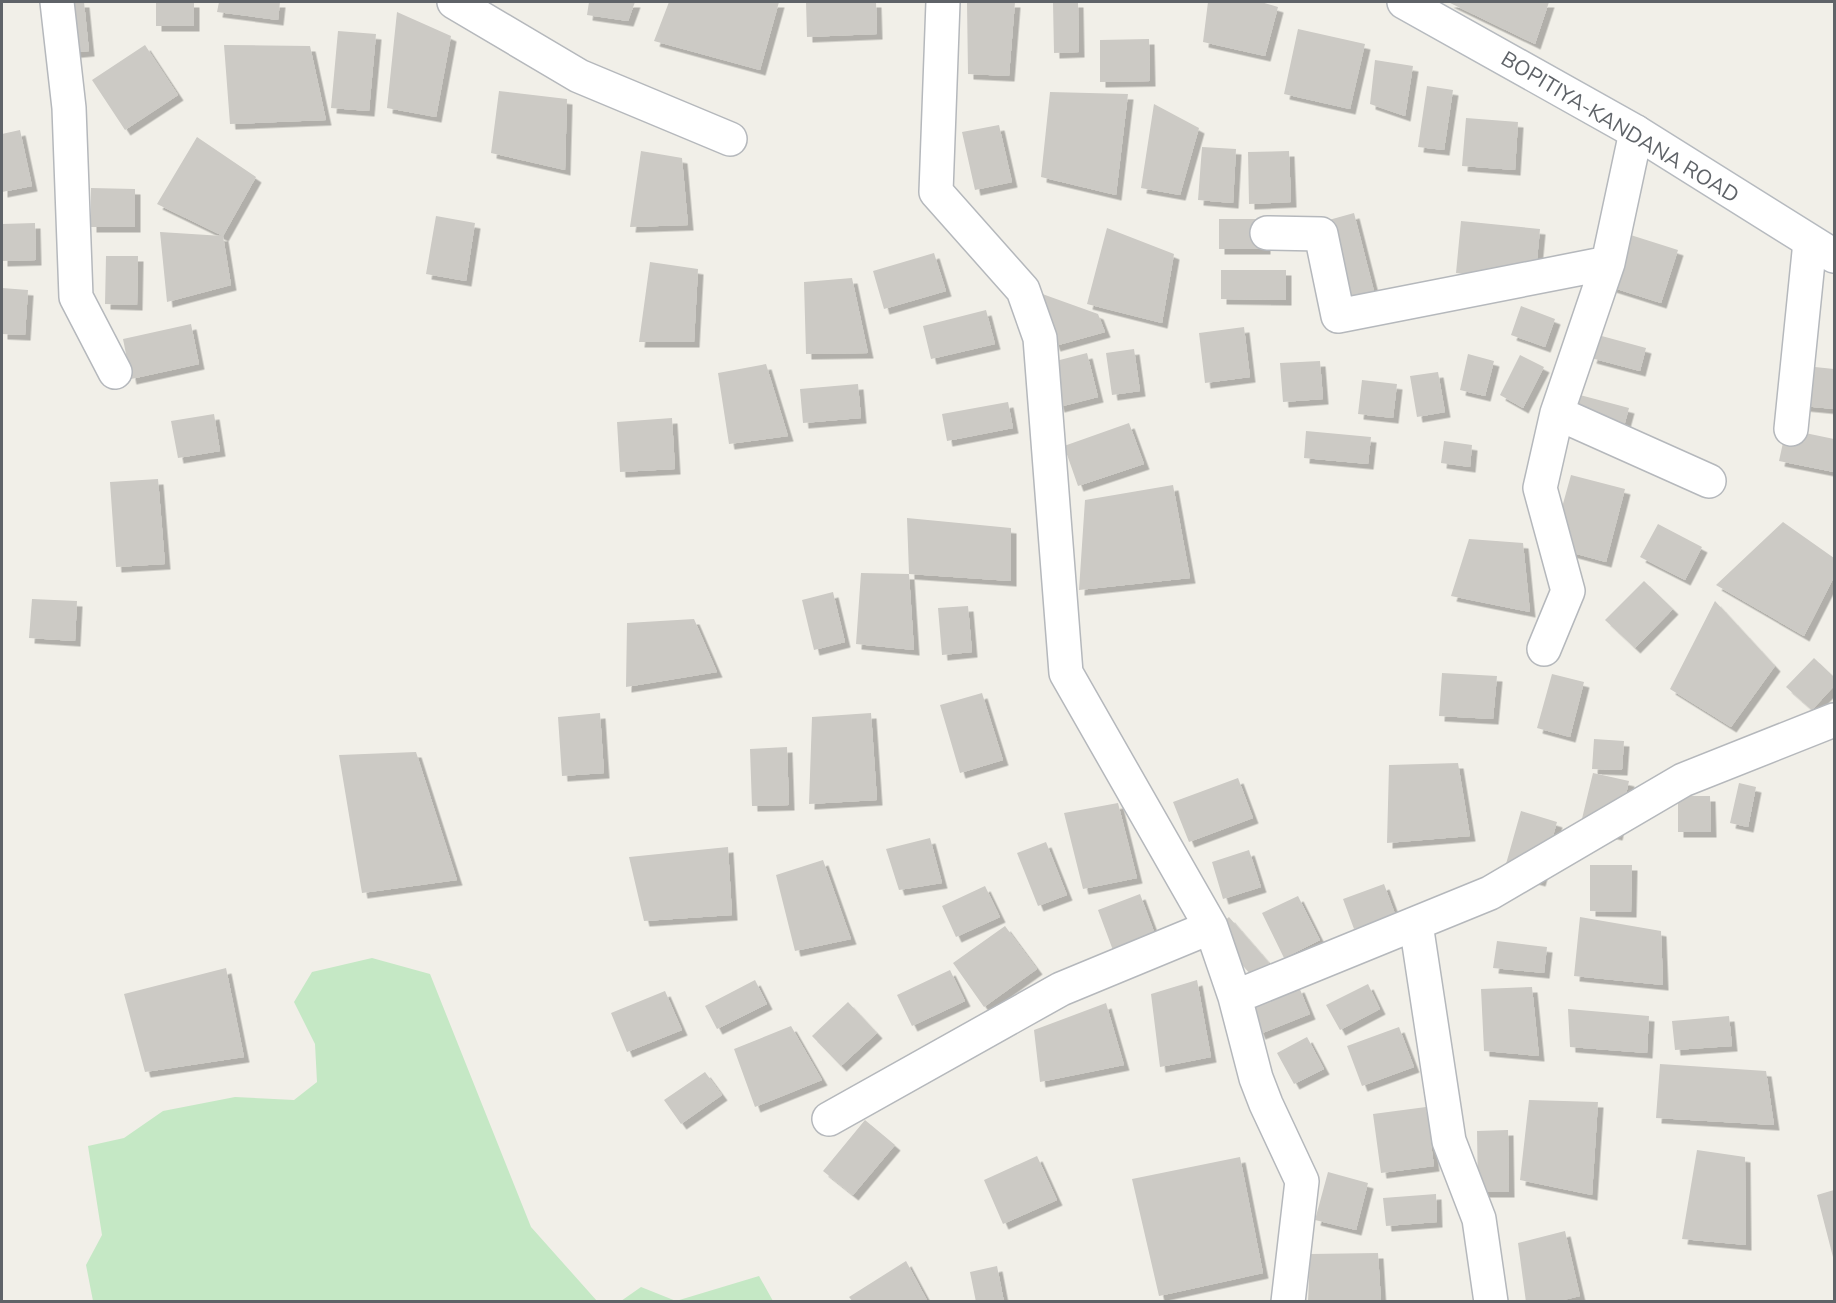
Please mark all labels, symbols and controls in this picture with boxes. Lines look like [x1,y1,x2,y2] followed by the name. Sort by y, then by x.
[1496,45,1744,209] street label: BOPITIYA-KANDANA ROAD

